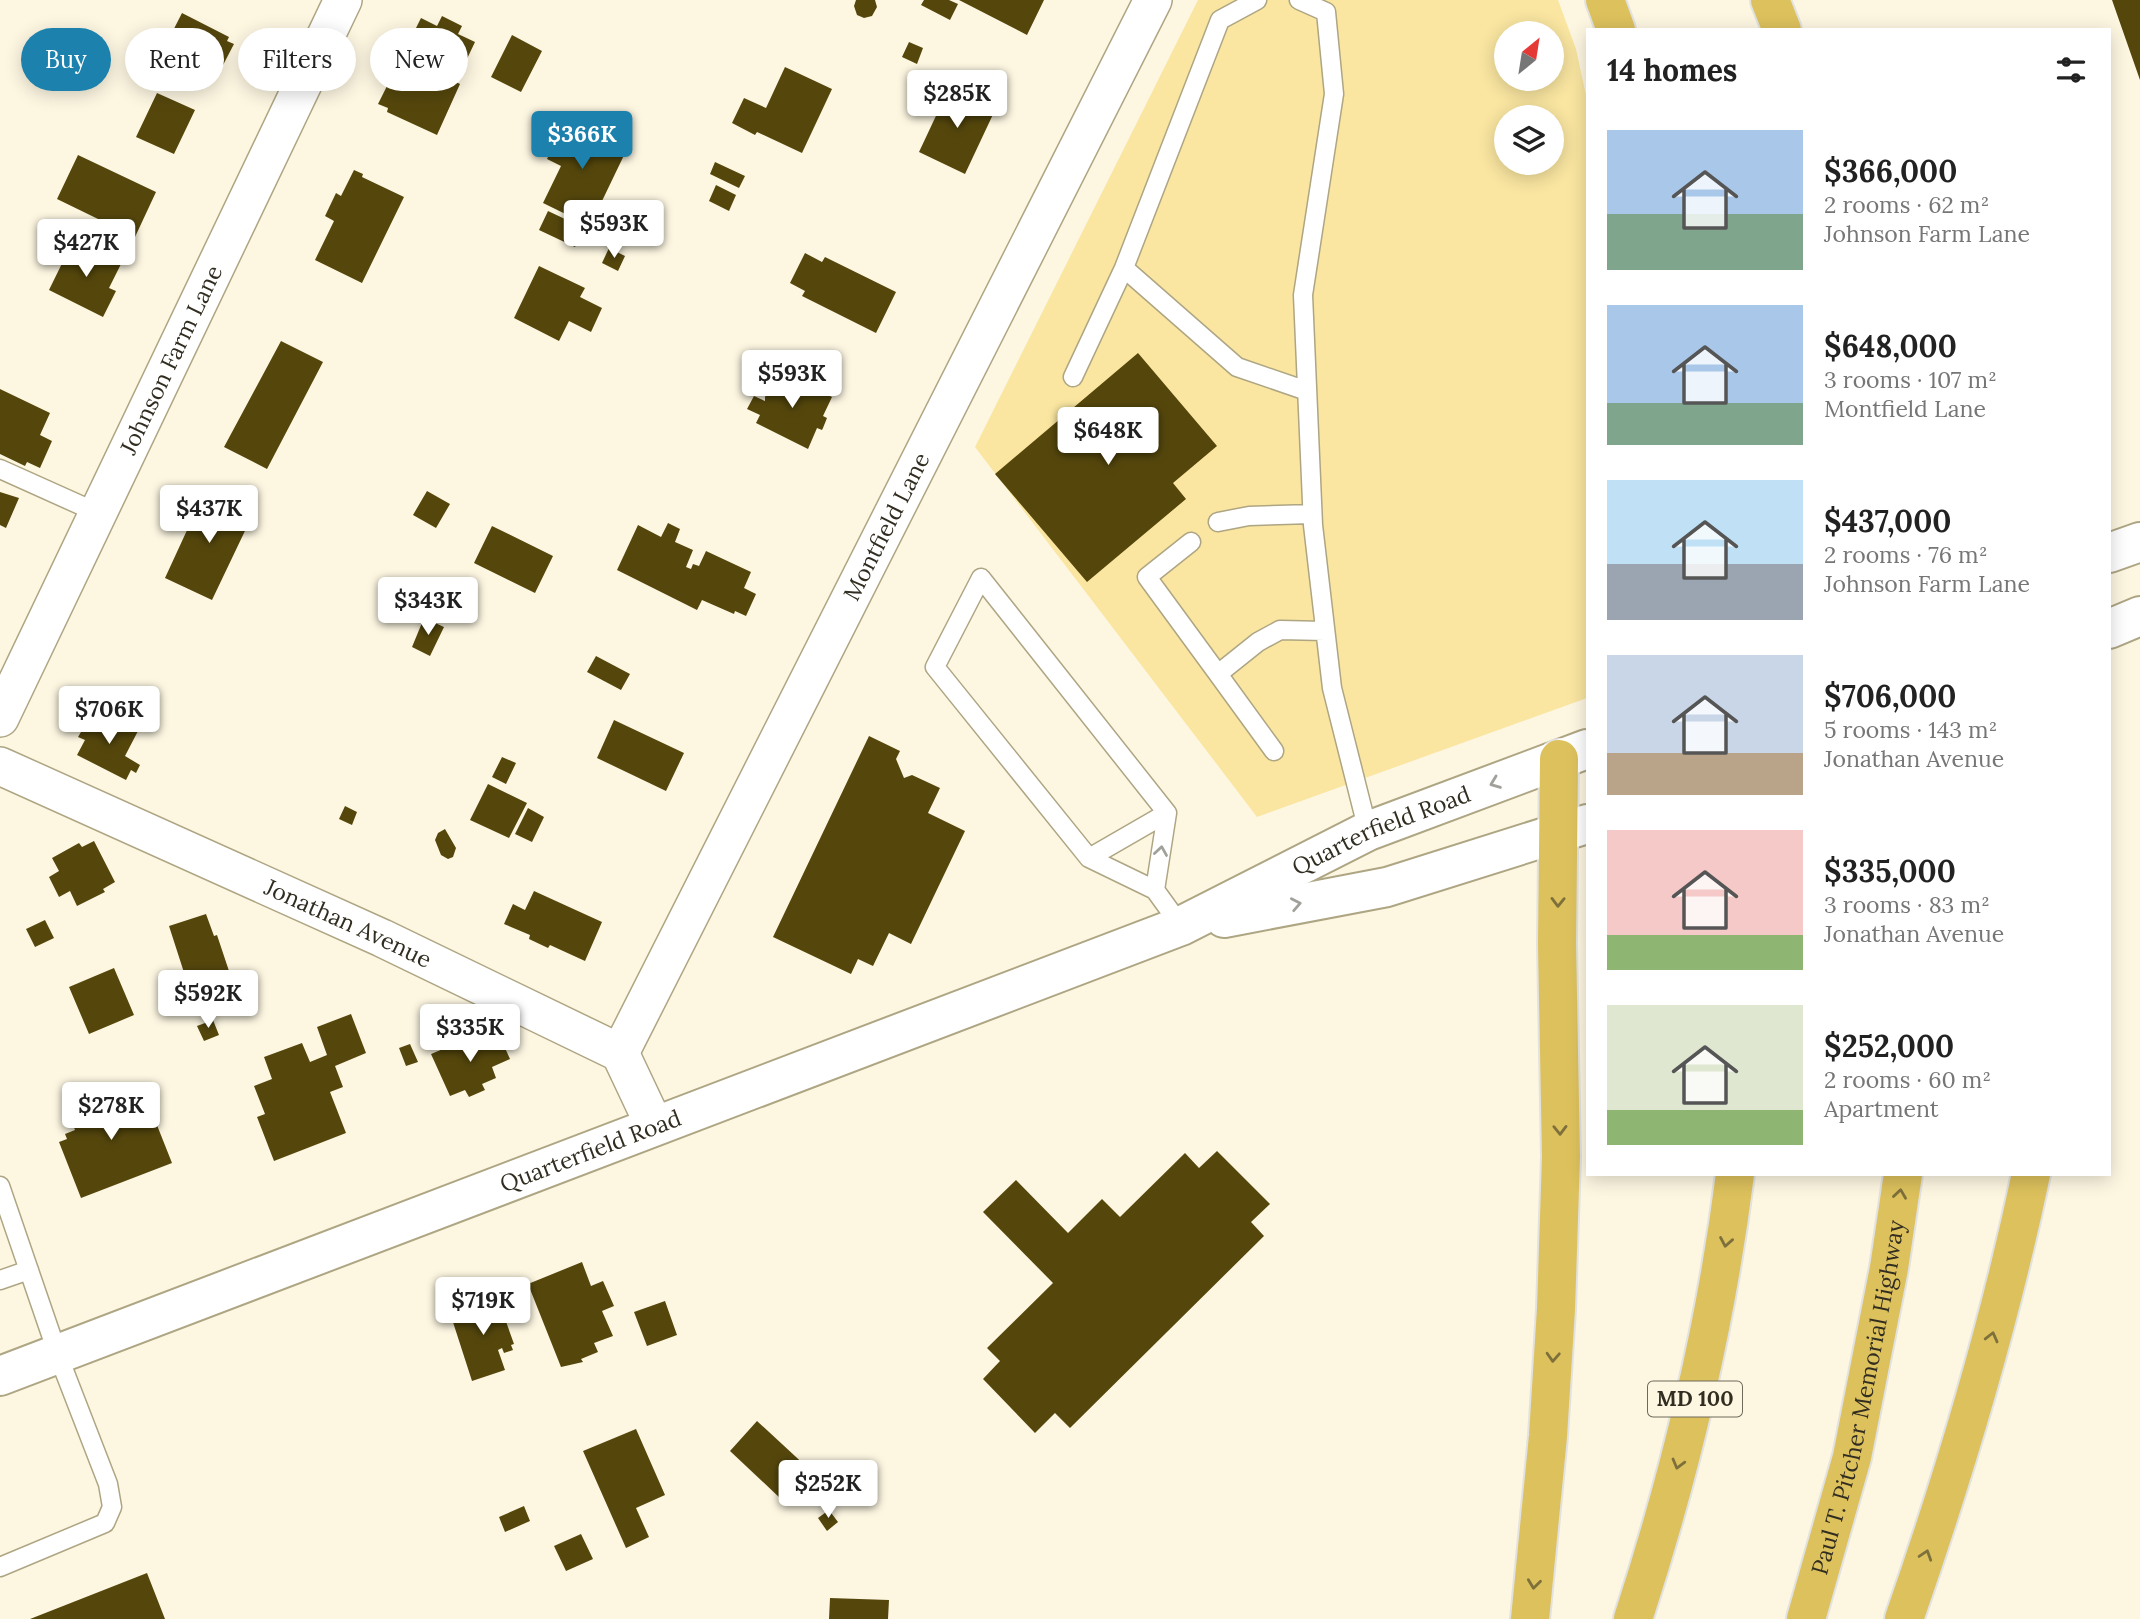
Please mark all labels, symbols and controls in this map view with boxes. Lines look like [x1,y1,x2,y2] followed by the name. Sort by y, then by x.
[1494,21,1564,91] north arrow
[1494,21,1564,175] map controls
[21,28,111,91] chip: Buy
[125,28,224,91] chip: Rent
[238,28,356,91] chip: Filters
[370,28,468,91] chip: New
[1607,51,1737,89] text: 14 homes
[2052,51,2090,89] icon: filters
[908,71,1006,130] pin: $285K
[923,78,991,107] text: $285K
[1494,105,1564,175] button: layers
[533,111,631,171] pin: $366K
[547,119,617,148] text: $366K
[1824,152,1957,190] text: $366,000
[1663,158,1747,242] icon: home
[1824,190,1989,219] text: 2 rooms · 62 m²
[565,201,663,260] pin: $593K
[580,208,648,237] text: $593K
[37,219,135,279] pin: $427K
[1824,219,2030,248] text: Johnson Farm Lane
[53,227,119,256] text: $427K
[113,260,228,460] street label: Johnson Farm Lane
[1824,327,1957,365] text: $648,000
[1663,333,1747,417] icon: home
[743,350,841,410] pin: $593K
[758,358,826,387] text: $593K
[1824,365,1997,394] text: 3 rooms · 107 m²
[1824,394,1986,423] text: Montfield Lane
[1059,407,1157,467] pin: $648K
[1074,415,1142,444] text: $648K
[836,447,936,605] street label: Montfield Lane
[160,486,258,545] pin: $437K
[176,493,242,522] text: $437K
[1824,502,1951,540] text: $437,000
[1663,508,1747,592] icon: home
[1824,540,1988,569] text: 2 rooms · 76 m²
[1824,569,2030,598] text: Johnson Farm Lane
[379,578,477,637] pin: $343K
[394,585,462,614] text: $343K
[1824,677,1956,715] text: $706,000
[1663,683,1747,767] icon: home
[60,686,158,746] pin: $706K
[75,694,143,723] text: $706K
[1824,715,1997,744] text: 5 rooms · 143 m²
[1824,744,2004,773] text: Jonathan Avenue
[1490,775,1502,789] one-way arrow
[1287,779,1475,881] street label: Quarterfield Road
[1153,845,1168,857] one-way arrow
[1824,852,1956,890] text: $335,000
[1663,858,1747,942] icon: home
[259,872,436,974] street label: Jonathan Avenue
[1824,890,1990,919] text: 3 rooms · 83 m²
[1290,898,1302,913] one-way arrow
[1550,898,1566,908] one-way arrow
[1824,919,2004,948] text: Jonathan Avenue
[159,970,257,1030] pin: $592K
[174,978,242,1007] text: $592K
[421,1004,519,1064] pin: $335K
[436,1012,504,1041] text: $335K
[1824,1027,1954,1065] text: $252,000
[1663,1033,1747,1117] icon: home
[1824,1065,1991,1094] text: 2 rooms · 60 m²
[62,1082,160,1142] pin: $278K
[78,1090,144,1119] text: $278K
[1824,1094,1939,1123] text: Apartment
[496,1103,685,1198] street label: Quarterfield Road
[1553,1125,1568,1136] one-way arrow
[1892,1188,1907,1200] one-way arrow
[1804,1217,1910,1578] street label: Paul T. Pitcher Memorial Highway
[1719,1236,1734,1248] one-way arrow
[434,1278,532,1337] pin: $719K
[451,1285,515,1314] text: $719K
[1984,1331,1998,1343] one-way arrow
[1546,1352,1561,1363] one-way arrow
[1648,1382,1742,1416] road number: MD 100
[1672,1458,1686,1470] one-way arrow
[779,1460,877,1520] pin: $252K
[795,1468,861,1497] text: $252K
[1918,1549,1932,1561] one-way arrow
[1527,1578,1542,1590] one-way arrow

